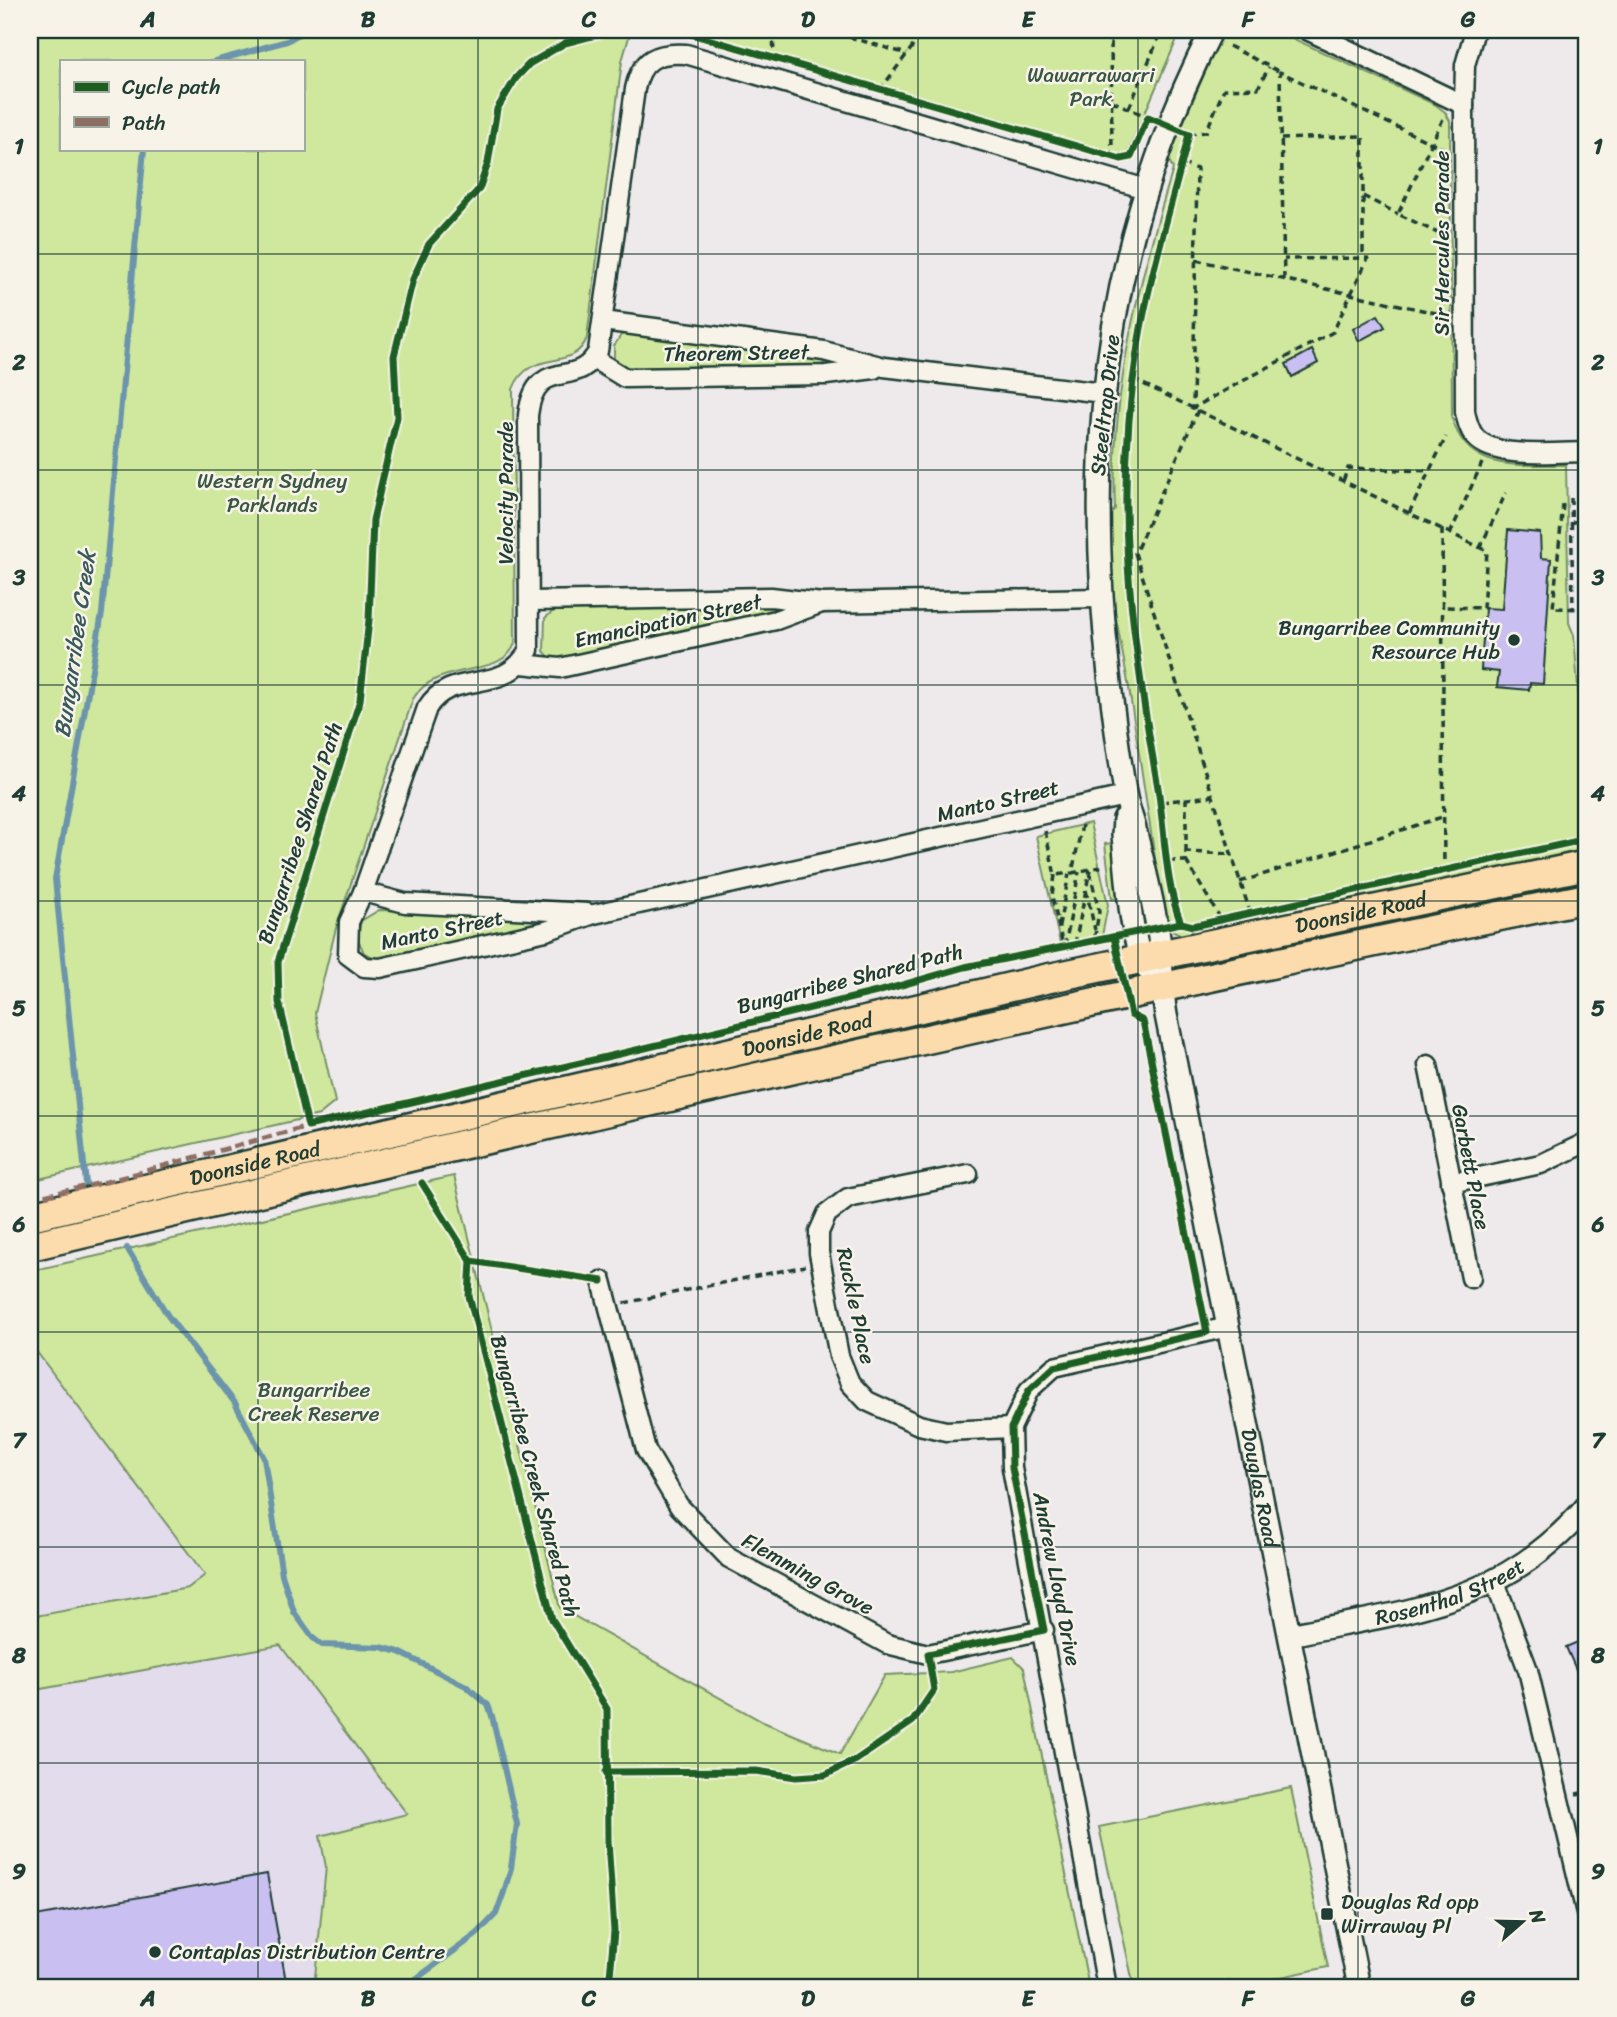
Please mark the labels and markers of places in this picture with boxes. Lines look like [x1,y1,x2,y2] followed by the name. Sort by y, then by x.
[1278,609,1500,671] place label: Bungarribee Community Resource Hub
[1506,632,1522,648] marker: Bungarribee Community Resource Hub
[1341,1883,1479,1945] place label: Douglas Rd opp Wirraway Pl
[1319,1906,1335,1922] marker: Douglas Rd opp Wirraway Pl
[169,1933,445,1971] place label: Contaplas Distribution Centre
[147,1944,163,1960] marker: Contaplas Distribution Centre

